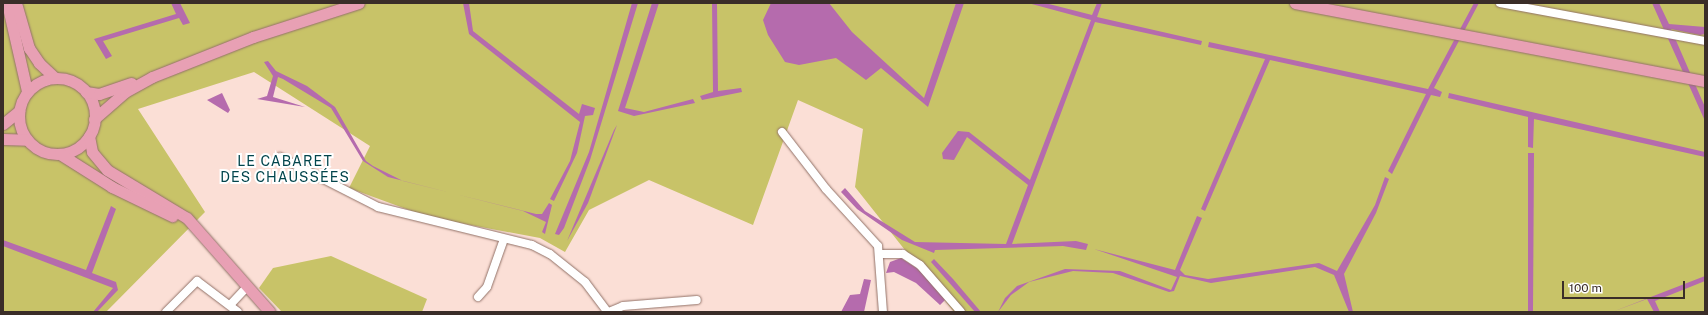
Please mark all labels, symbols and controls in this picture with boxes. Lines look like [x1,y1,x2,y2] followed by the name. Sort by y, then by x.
[220,153,350,186] district label: LE CABARET DES CHAUSSÉES
[1564,273,1687,299] scale bar
[1569,281,1602,295] text: 100 m

